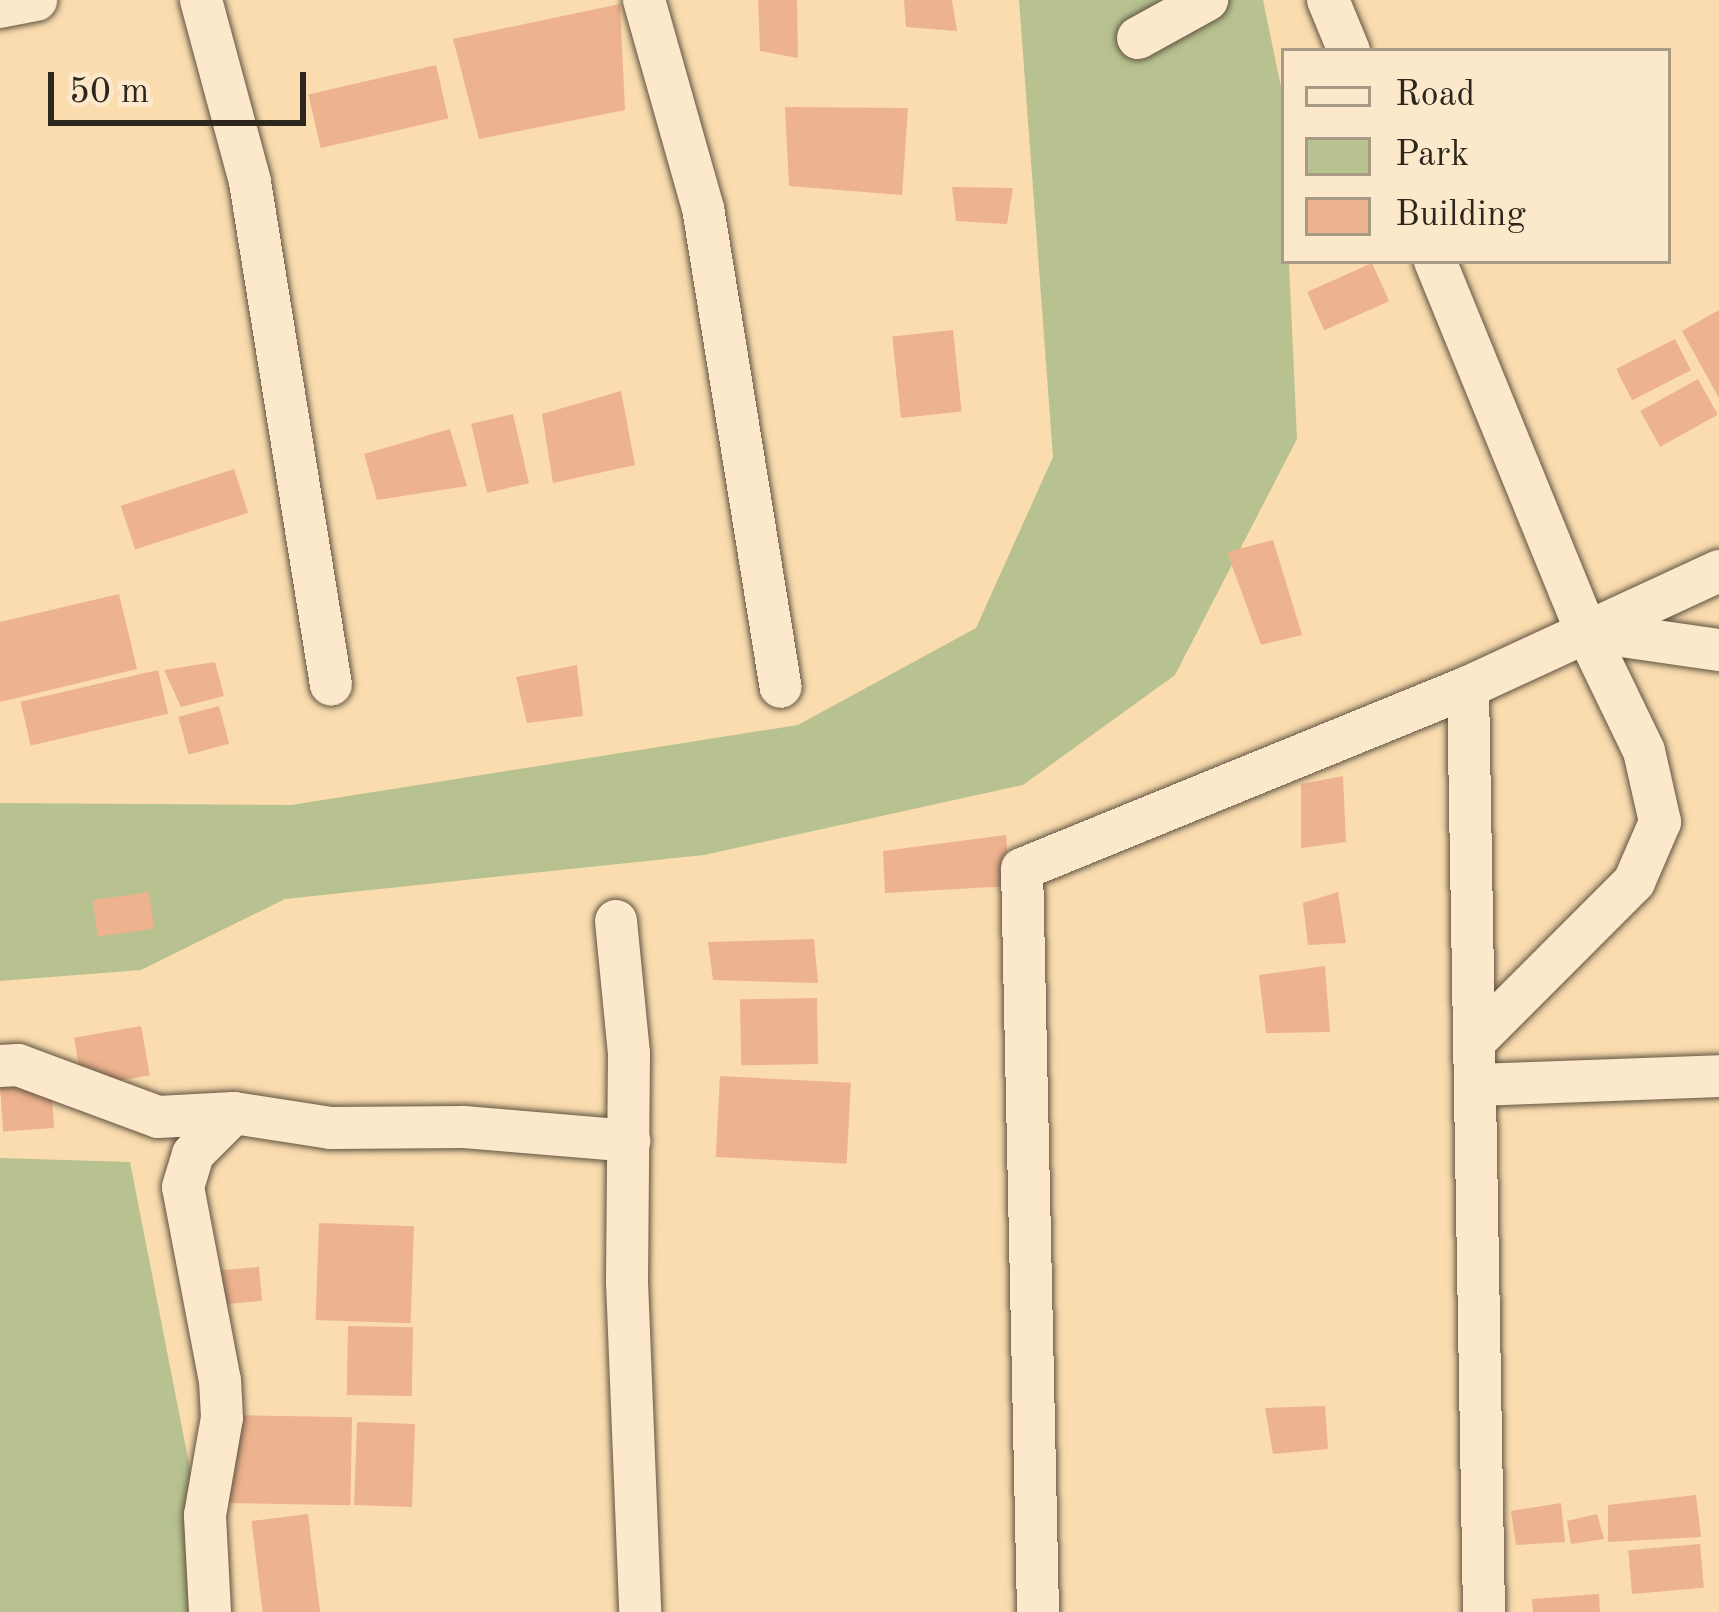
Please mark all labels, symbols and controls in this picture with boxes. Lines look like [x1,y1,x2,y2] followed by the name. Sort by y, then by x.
[54,48,312,122] scale bar
[1281,48,1671,264] legend
[69,75,149,111] text: 50 m
[1395,78,1475,114] text: Road
[1395,138,1469,174] text: Park
[1395,198,1526,234] text: Building

